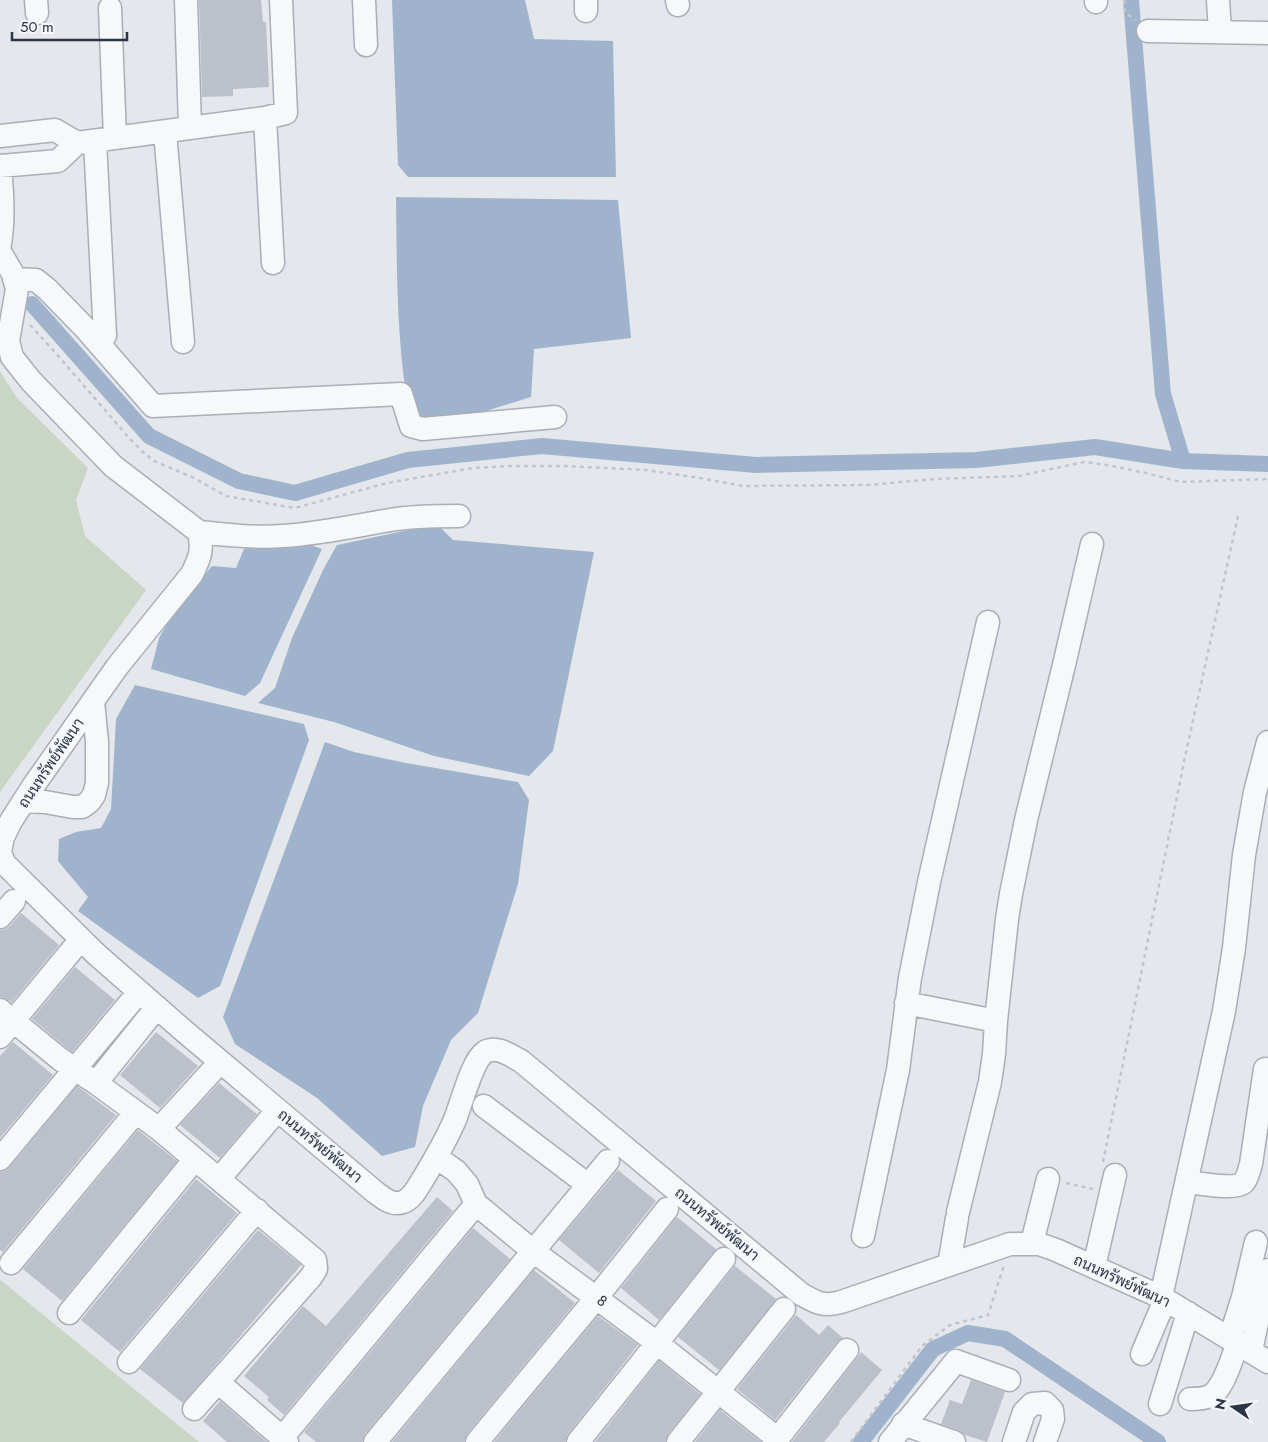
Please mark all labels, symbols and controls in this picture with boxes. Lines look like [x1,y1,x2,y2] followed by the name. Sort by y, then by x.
[12,10,128,42] scale bar
[20,16,54,38] text: 50 m
[13,714,89,812] street label: ถนนทรัพย์พัฒนา
[273,1104,367,1188] street label: ถนนทรัพย์พัฒนา
[670,1182,764,1266] street label: ถนนทรัพย์พัฒนา
[1070,1249,1174,1313] street label: ถนนทรัพย์พัฒนา
[592,1290,612,1312] street label: 8
[1208,1382,1258,1432] north arrow
[1209,1396,1231,1412] text: N

